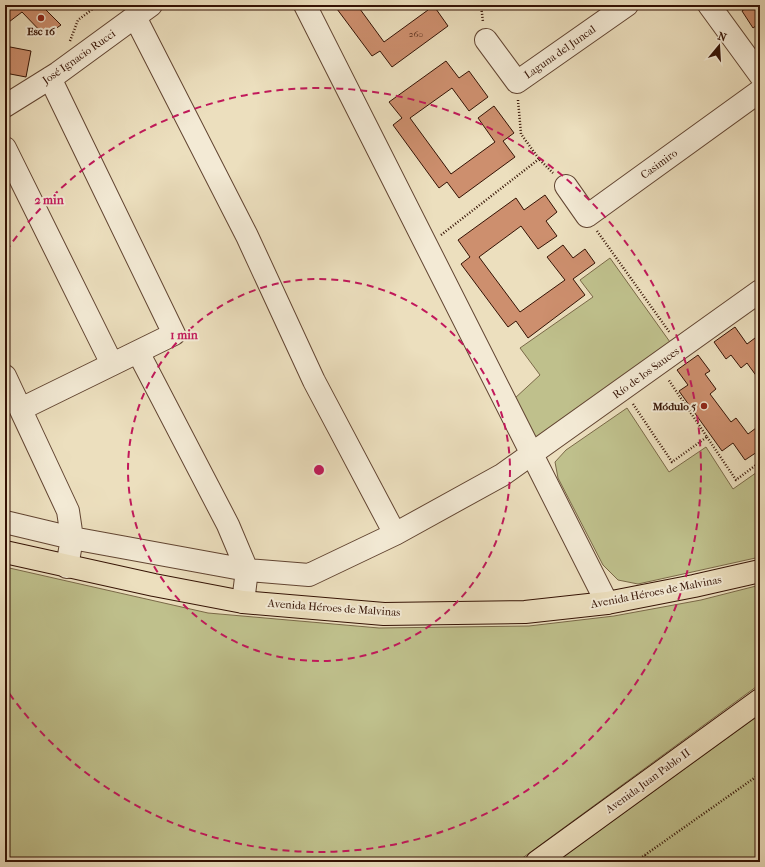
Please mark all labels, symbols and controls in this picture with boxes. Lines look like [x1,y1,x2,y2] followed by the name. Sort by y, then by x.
[36,13,46,23] marker: Esc 16
[522,23,598,81] street label: Laguna del Juncal
[27,25,56,38] place label: Esc 16
[699,26,739,66] north arrow
[39,27,119,88] street label: José Ignacio Rucci
[409,29,423,39] house number: 260
[716,29,729,45] text: N
[638,146,680,182] street label: Casimiro
[34,193,65,207] text: 2 min
[170,328,199,342] text: 1 min
[610,344,682,402] street label: Río de los Sauces
[652,400,696,413] place label: Módulo 5
[699,401,709,411] marker: Módulo 5
[312,463,326,477] centre of rings
[589,573,722,611] street label: Avenida Héroes de Malvinas
[266,597,401,619] street label: Avenida Héroes de Malvinas
[602,746,693,817] street label: Avenida Juan Pablo II

